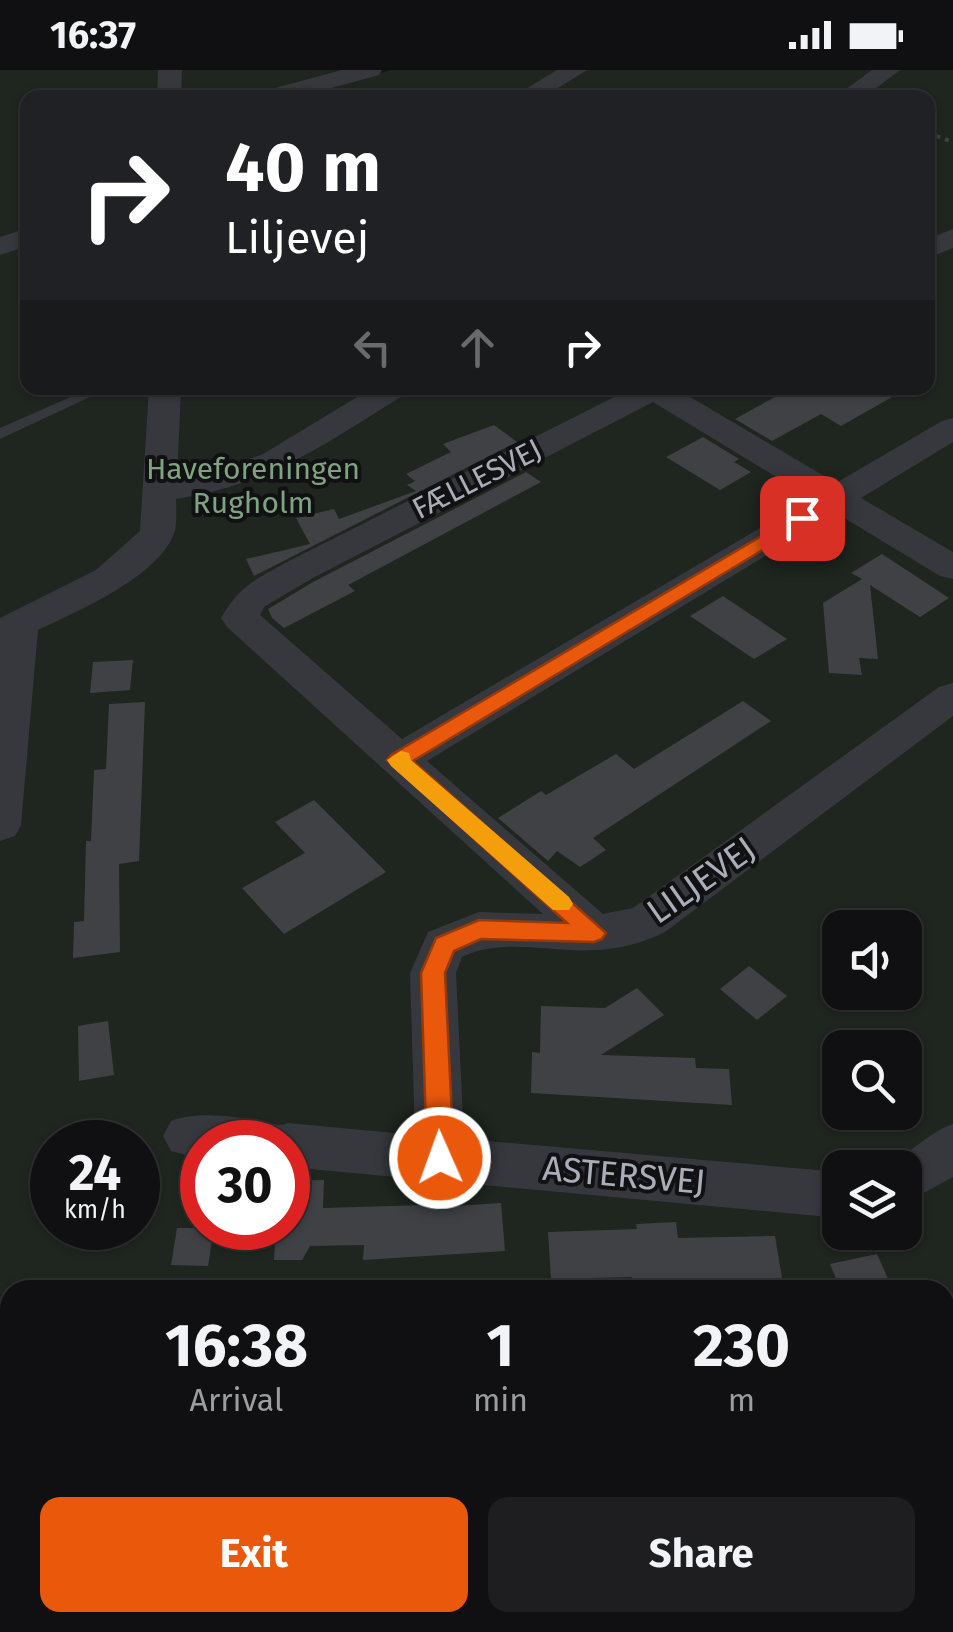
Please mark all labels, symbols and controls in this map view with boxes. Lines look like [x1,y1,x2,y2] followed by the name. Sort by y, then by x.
[50,12,136,58] text: 16:37
[225,126,381,210] text: 40 m
[60,130,190,260] icon: right
[225,211,369,265] text: Liljevej
[345,320,400,375] icon: left
[450,320,505,375] icon: ahead
[555,320,610,375] icon: right
[406,431,548,527] street label: FÆLLESVEJ
[146,451,360,521] park label: Haveforeningen Rugholm
[760,476,845,561] pin
[775,491,830,546] icon: arrive
[639,828,763,932] street label: LILJEVEJ
[822,910,922,1250] map controls
[822,910,922,1010] button: sound
[822,1030,922,1130] button: search
[388,1106,492,1210] position arrow
[180,1120,310,1250] speed limit sign: 30
[69,1143,121,1203] text: 24
[541,1147,707,1203] street label: ASTERSVEJ
[822,1150,922,1250] button: layers
[64,1195,126,1225] text: km/h
[165,1310,308,1382] text: 16:38
[487,1310,514,1382] text: 1
[693,1310,790,1382] text: 230
[190,1381,283,1419] text: Arrival
[473,1381,528,1419] text: min
[728,1381,755,1419] text: m
[40,1497,468,1612] button: Exit
[488,1497,915,1612] button: Share

